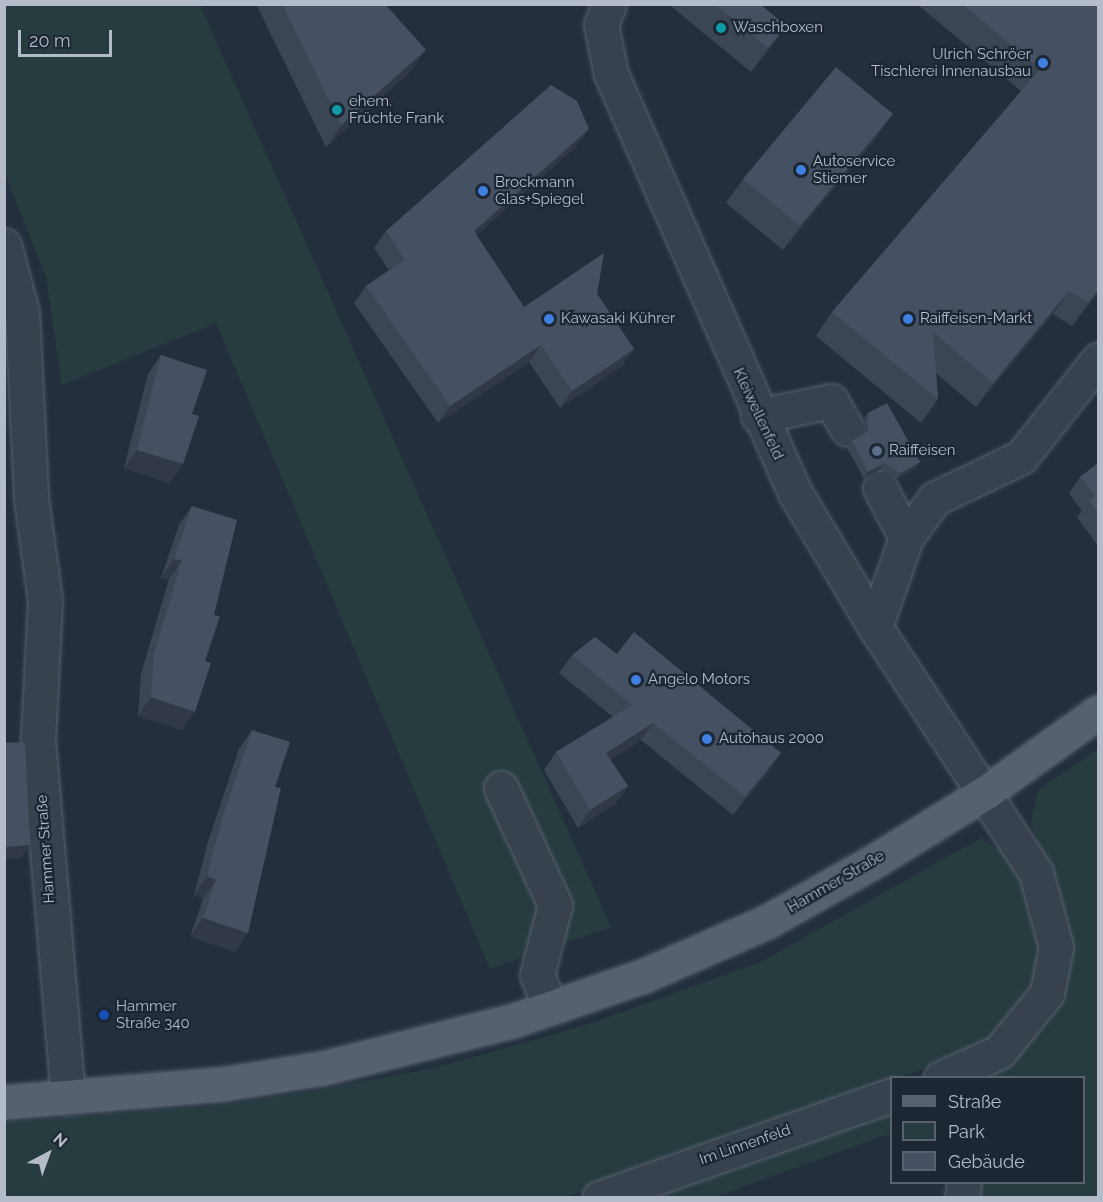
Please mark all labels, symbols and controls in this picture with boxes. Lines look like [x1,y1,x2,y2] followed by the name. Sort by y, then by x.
[21,18,116,56] scale bar
[733,19,823,37] place label: Waschboxen
[714,21,728,35] marker: Waschboxen
[29,30,71,51] text: 20 m
[871,45,1031,80] place label: Ulrich Schröer Tischlerei Innenausbau
[1036,56,1050,70] marker: Ulrich Schröer Tischlerei Innenausbau
[349,92,444,127] place label: ehem. Früchte Frank
[330,103,344,117] marker: ehem. Früchte Frank
[813,152,895,187] place label: Autoservice Stiemer
[794,163,808,177] marker: Autoservice Stiemer
[495,173,584,208] place label: Brockmann Glas+Spiegel
[476,184,490,198] marker: Brockmann Glas+Spiegel
[561,310,675,328] place label: Kawasaki Kührer
[920,310,1032,328] place label: Raiffeisen-Markt
[542,312,556,326] marker: Kawasaki Kührer
[901,312,915,326] marker: Raiffeisen-Markt
[729,365,787,463] street label: Kleiwellenfeld
[889,442,955,460] place label: Raiffeisen
[870,444,884,458] marker: Raiffeisen
[648,671,750,689] place label: Angelo Motors
[629,673,643,687] marker: Angelo Motors
[719,730,824,748] place label: Autohaus 2000
[700,732,714,746] marker: Autohaus 2000
[33,794,59,904] street label: Hammer Straße
[784,847,888,917] street label: Hammer Straße
[116,997,190,1032] place label: Hammer Straße 340
[97,1008,111,1022] marker: Hammer Straße 340
[890,1076,1085,1184] legend
[948,1091,1001,1112] text: Straße
[697,1121,793,1169] street label: Im Linnenfeld
[948,1121,985,1142] text: Park
[18,1124,78,1184] north arrow
[49,1129,71,1151] text: N
[948,1151,1025,1172] text: Gebäude

